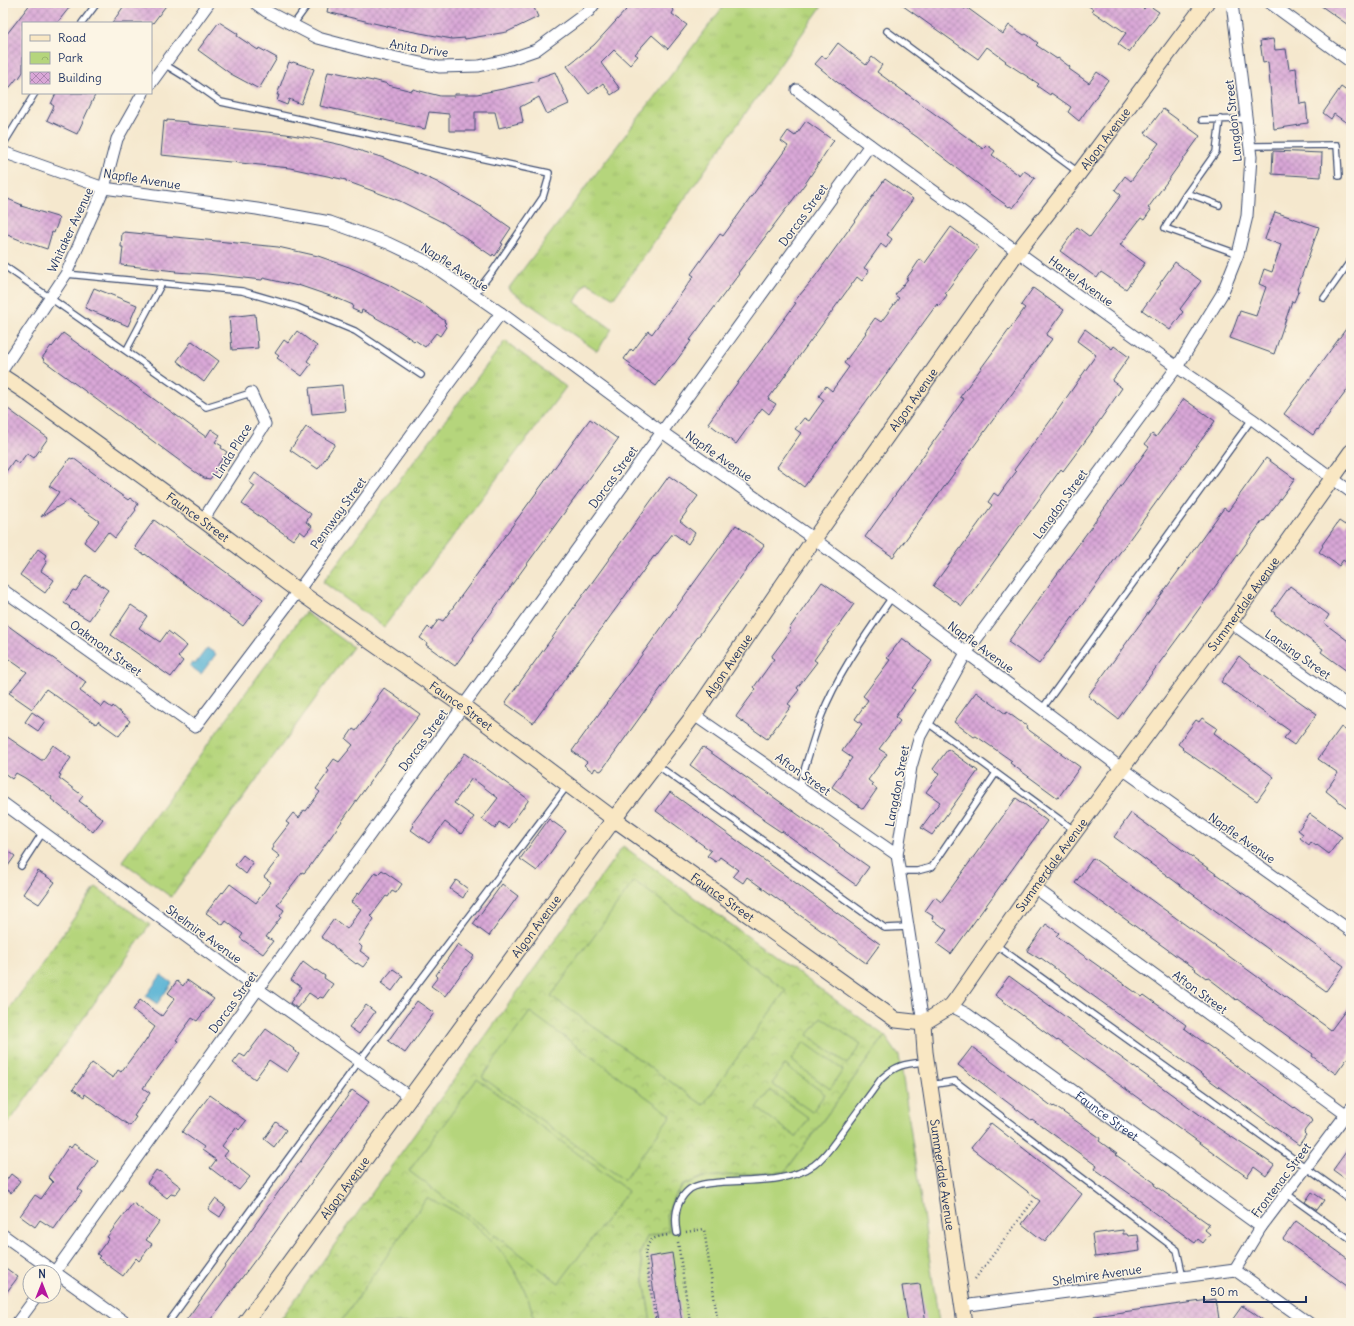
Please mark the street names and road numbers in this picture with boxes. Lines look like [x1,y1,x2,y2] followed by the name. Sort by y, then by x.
[388,36,450,60] street label: Anita Drive
[1221,79,1245,163] street label: Langdon Street
[1077,104,1133,173] street label: Algon Avenue
[102,165,182,193] street label: Napfle Avenue
[775,181,831,249] street label: Dorcas Street
[44,185,96,275] street label: Whitaker Avenue
[418,239,492,295] street label: Napfle Avenue
[1046,252,1116,310] street label: Hartel Avenue
[885,365,940,434] street label: Algon Avenue
[209,421,255,481] street label: Linda Place
[683,427,755,485] street label: Napfle Avenue
[585,443,641,511] street label: Dorcas Street
[1030,466,1090,542] street label: Langdon Street
[307,474,369,552] street label: Pennway Street
[164,489,233,545] street label: Faunce Street
[1204,554,1282,653] street label: Summerdale Avenue
[67,617,145,679] street label: Oakmont Street
[945,618,1017,676] street label: Napfle Avenue
[1262,626,1334,682] street label: Lansing Street
[701,631,755,700] street label: Algon Avenue
[427,678,496,733] street label: Faunce Street
[395,706,451,774] street label: Dorcas Street
[882,744,912,828] street label: Langdon Street
[772,749,834,799] street label: Afton Street
[1206,809,1278,867] street label: Napfle Avenue
[1012,815,1090,914] street label: Summerdale Avenue
[688,869,758,924] street label: Faunce Street
[508,892,564,960] street label: Algon Avenue
[163,901,245,967] street label: Shelmire Avenue
[1170,967,1230,1017] street label: Afton Street
[205,968,261,1036] street label: Dorcas Street
[1073,1088,1142,1143] street label: Faunce Street
[927,1118,959,1231] street label: Summerdale Avenue
[1248,1140,1314,1220] street label: Frontenac Street
[316,1153,372,1222] street label: Algon Avenue
[1051,1261,1143,1289] street label: Shelmire Avenue

